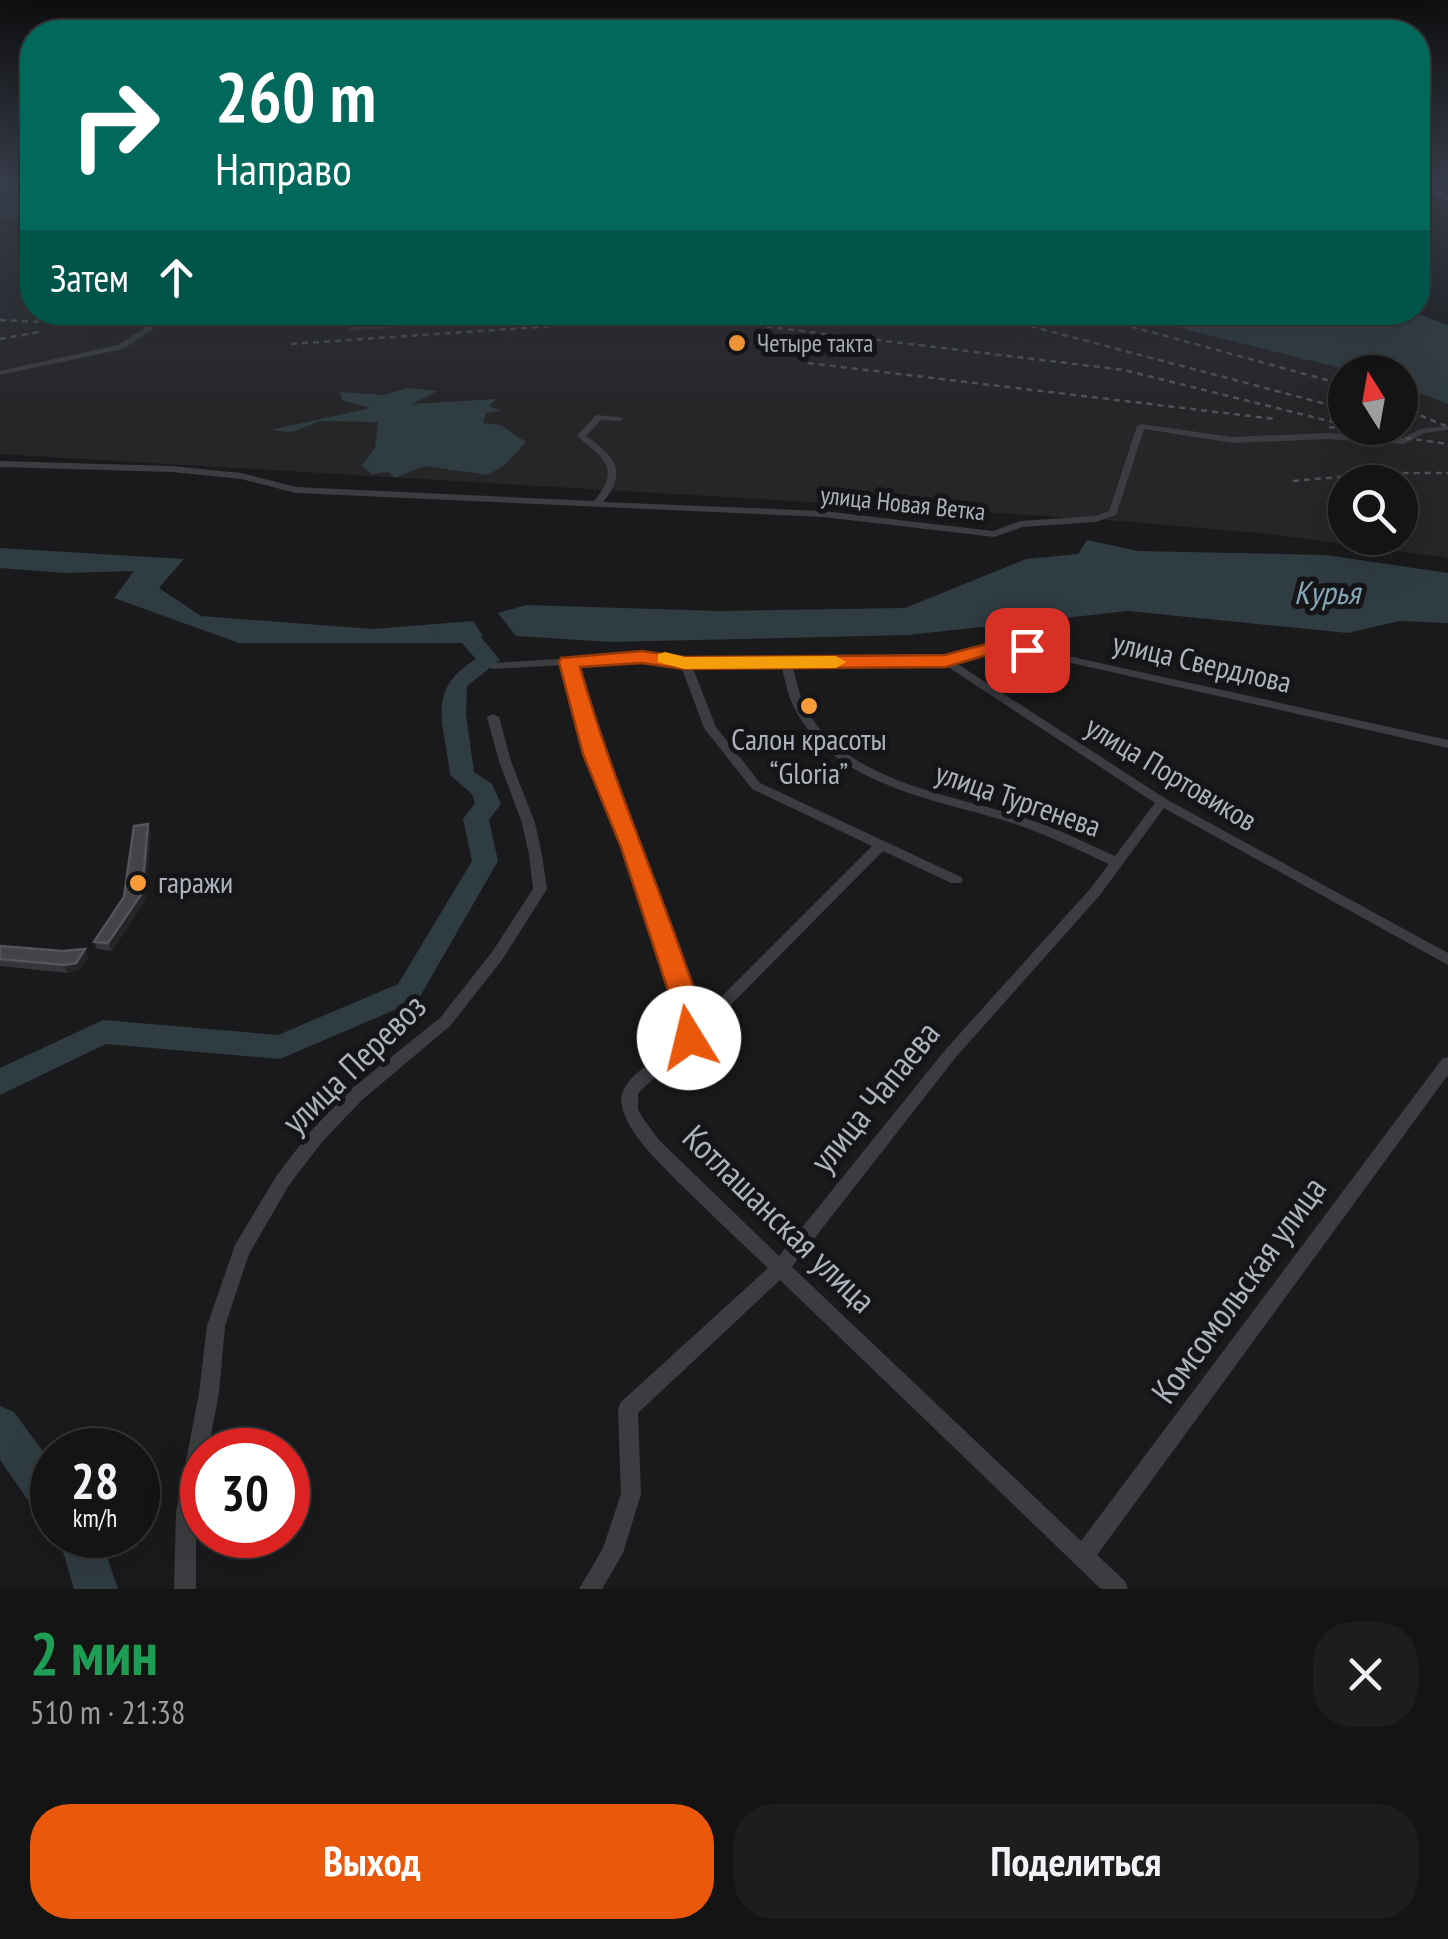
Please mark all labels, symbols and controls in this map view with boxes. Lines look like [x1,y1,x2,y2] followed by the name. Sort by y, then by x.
[215,51,376,141] text: 260 m
[50,60,180,190] icon: right
[215,139,352,197] text: Направо
[149,250,204,305] icon: ahead
[50,253,129,302] text: Затем
[757,327,873,359] place label: Четыре такта
[726,332,748,354] marker: Четыре такта
[1328,355,1418,445] north arrow
[1328,355,1418,555] map controls
[1328,465,1418,555] button: search
[819,478,987,528] street label: улица Новая Ветка
[1294,571,1363,613] water label: Курья
[985,608,1070,693] pin
[1109,622,1295,701] street label: улица Свердлова
[1000,623,1055,678] icon: arrive
[798,695,820,717] marker: Салон красоты “Gloria”
[1079,706,1265,839] street label: улица Портовиков
[731,719,887,792] place label: Салон красоты “Gloria”
[931,752,1106,845] street label: улица Тургенева
[158,862,233,901] place label: гаражи
[127,872,149,894] marker: гаражи
[271,983,435,1143] street label: улица Перевоз
[637,986,741,1090] position arrow
[799,1011,949,1182] street label: улица Чапаева
[673,1114,886,1322] street label: Котлашанская улица
[1140,1167,1336,1412] street label: Комсомольская улица
[180,1428,310,1558] speed limit sign: 30
[71,1448,119,1513] text: 28
[73,1502,117,1534] text: km/h
[30,1614,158,1692] text: 2 мин
[1313,1622,1418,1727] button: close
[30,1691,185,1733] text: 510 m · 21:38
[30,1804,714,1919] button: Выход
[734,1804,1418,1919] button: Поделиться

